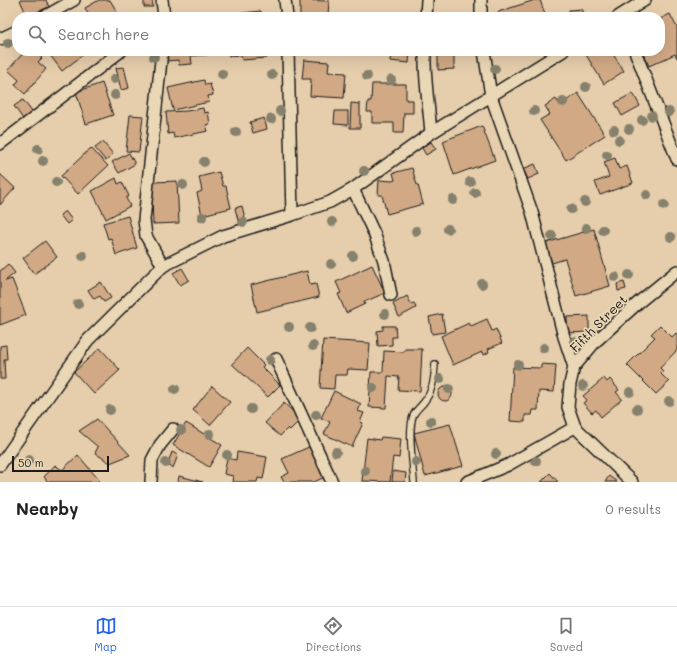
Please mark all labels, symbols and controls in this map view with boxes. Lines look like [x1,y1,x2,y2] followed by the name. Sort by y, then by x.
[12,12,665,56] search box
[26,23,48,45] icon: search
[58,24,149,44] text: Search here
[566,290,631,355] street label: Fifth Street
[12,454,109,473] scale bar
[18,455,44,470] text: 50 m
[16,497,78,519] text: Nearby
[606,500,661,517] text: 0 results
[94,615,117,654] tab: Map
[305,615,361,654] tab: Directions
[550,615,583,654] tab: Saved

